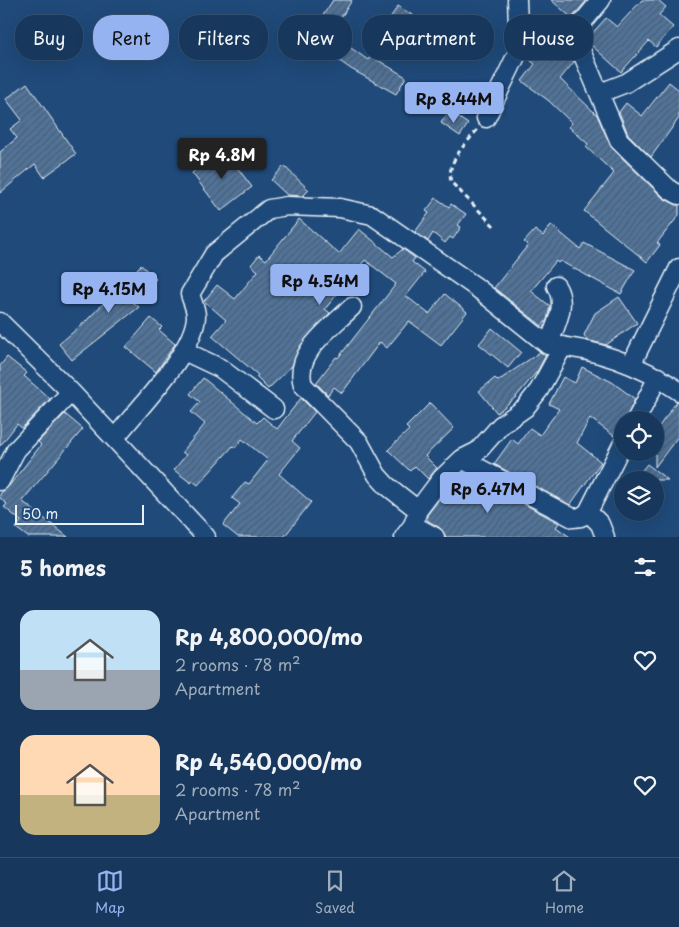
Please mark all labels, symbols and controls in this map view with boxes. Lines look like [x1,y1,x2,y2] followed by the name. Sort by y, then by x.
[15,15,83,60] chip: Buy
[93,15,169,60] chip: Rent
[179,15,268,60] chip: Filters
[278,15,352,60] chip: New
[362,15,494,60] chip: Apartment
[504,15,593,60] chip: House
[402,82,506,124] pin: Rp 8.44M
[416,86,492,110] text: Rp 8.44M
[176,138,268,180] pin: Rp 4.8M
[188,142,256,166] text: Rp 4.8M
[268,264,372,306] pin: Rp 4.54M
[281,268,359,292] text: Rp 4.54M
[57,272,161,314] pin: Rp 4.15M
[72,276,146,300] text: Rp 4.15M
[614,411,664,521] map controls
[614,411,664,461] button: locate
[614,471,664,521] button: layers
[436,472,540,514] pin: Rp 6.47M
[451,476,525,500] text: Rp 6.47M
[15,502,144,525] scale bar
[22,503,58,524] text: 50 m
[20,551,106,583] text: 5 homes
[631,553,659,581] icon: filters
[175,620,363,652] text: Rp 4,800,000/mo
[60,630,120,690] icon: home
[631,646,659,674] icon: heart
[175,652,301,676] text: 2 rooms · 78 m²
[175,676,260,700] text: Apartment
[175,745,362,777] text: Rp 4,540,000/mo
[60,755,120,815] icon: home
[631,771,659,799] icon: heart
[175,777,301,801] text: 2 rooms · 78 m²
[175,801,260,825] text: Apartment
[95,867,125,918] tab: Map
[315,867,355,918] tab: Saved
[545,867,584,918] tab: Home

